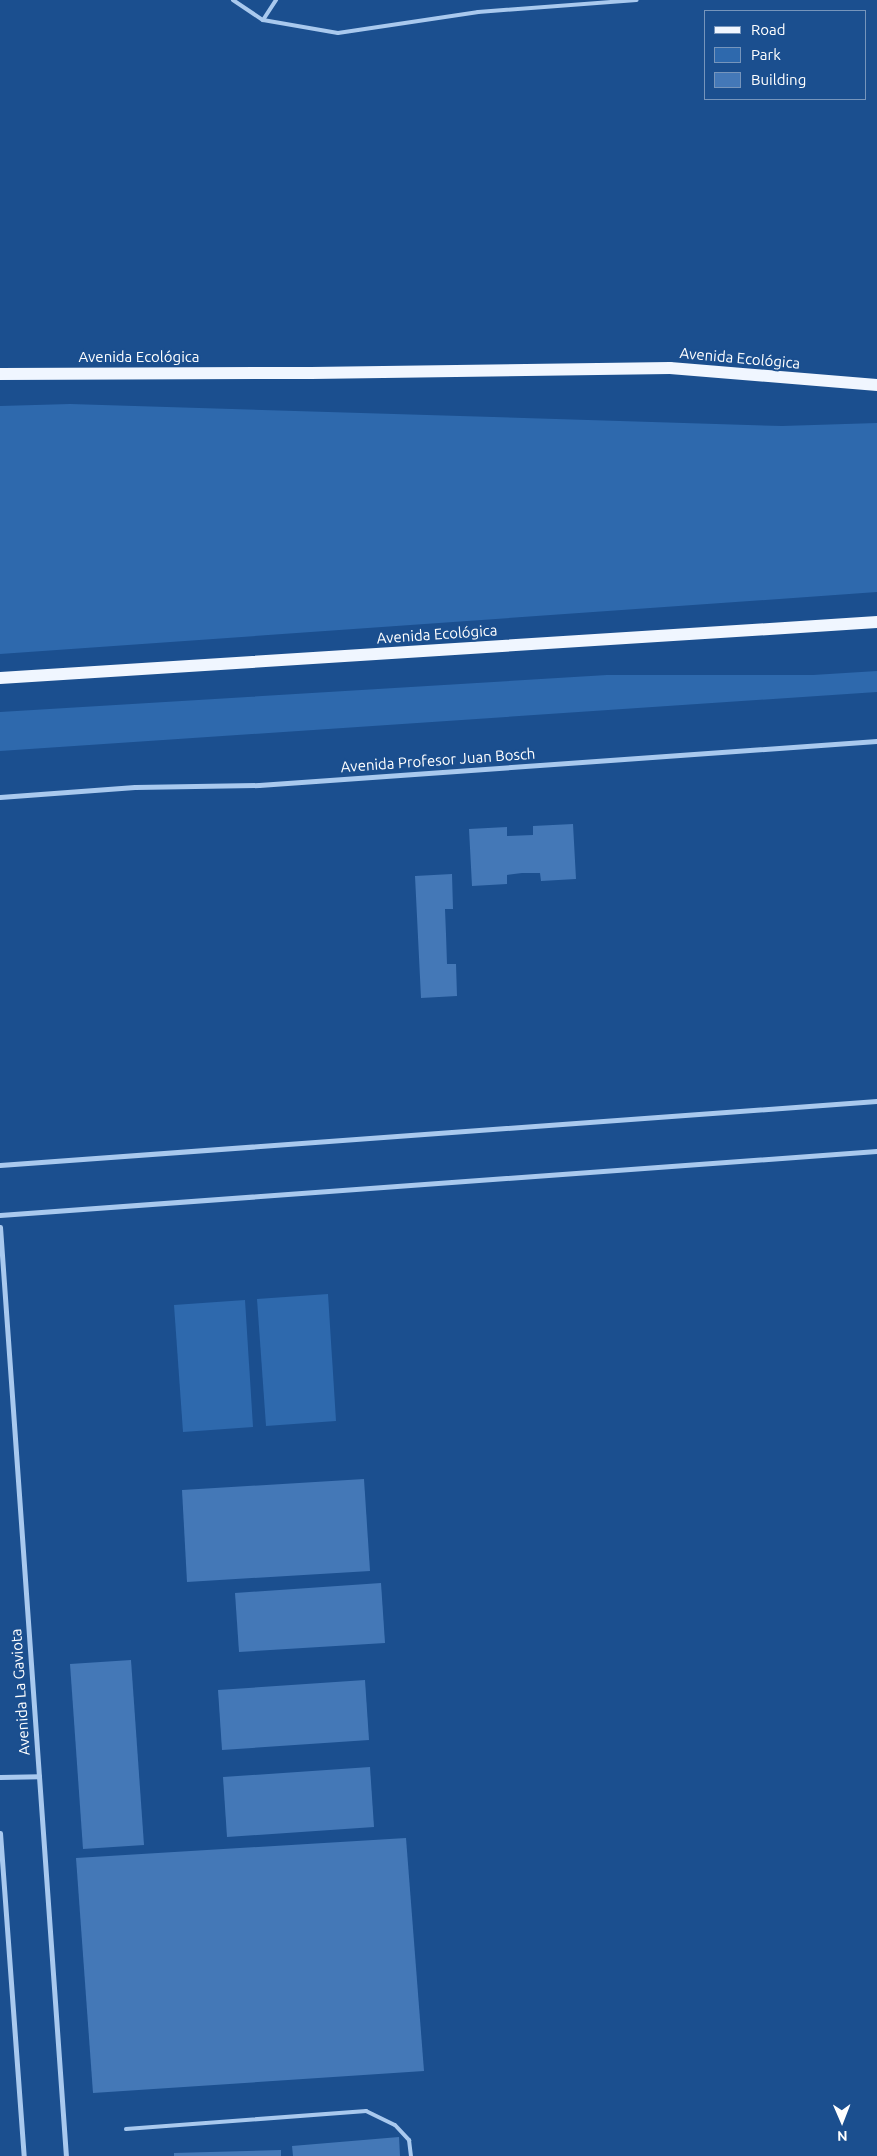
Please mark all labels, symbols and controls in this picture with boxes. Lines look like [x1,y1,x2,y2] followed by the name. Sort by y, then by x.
[704,10,867,100] legend
[751,21,786,38] text: Road
[751,46,781,63] text: Park
[751,71,806,88] text: Building
[679,344,801,372] street label: Avenida Ecológica
[79,348,199,366] street label: Avenida Ecológica
[376,621,498,647] street label: Avenida Ecológica
[340,744,536,776] street label: Avenida Profesor Juan Bosch
[7,1628,33,1756] street label: Avenida La Gaviota
[817,2096,867,2146] north arrow
[837,2128,848,2144] text: N

